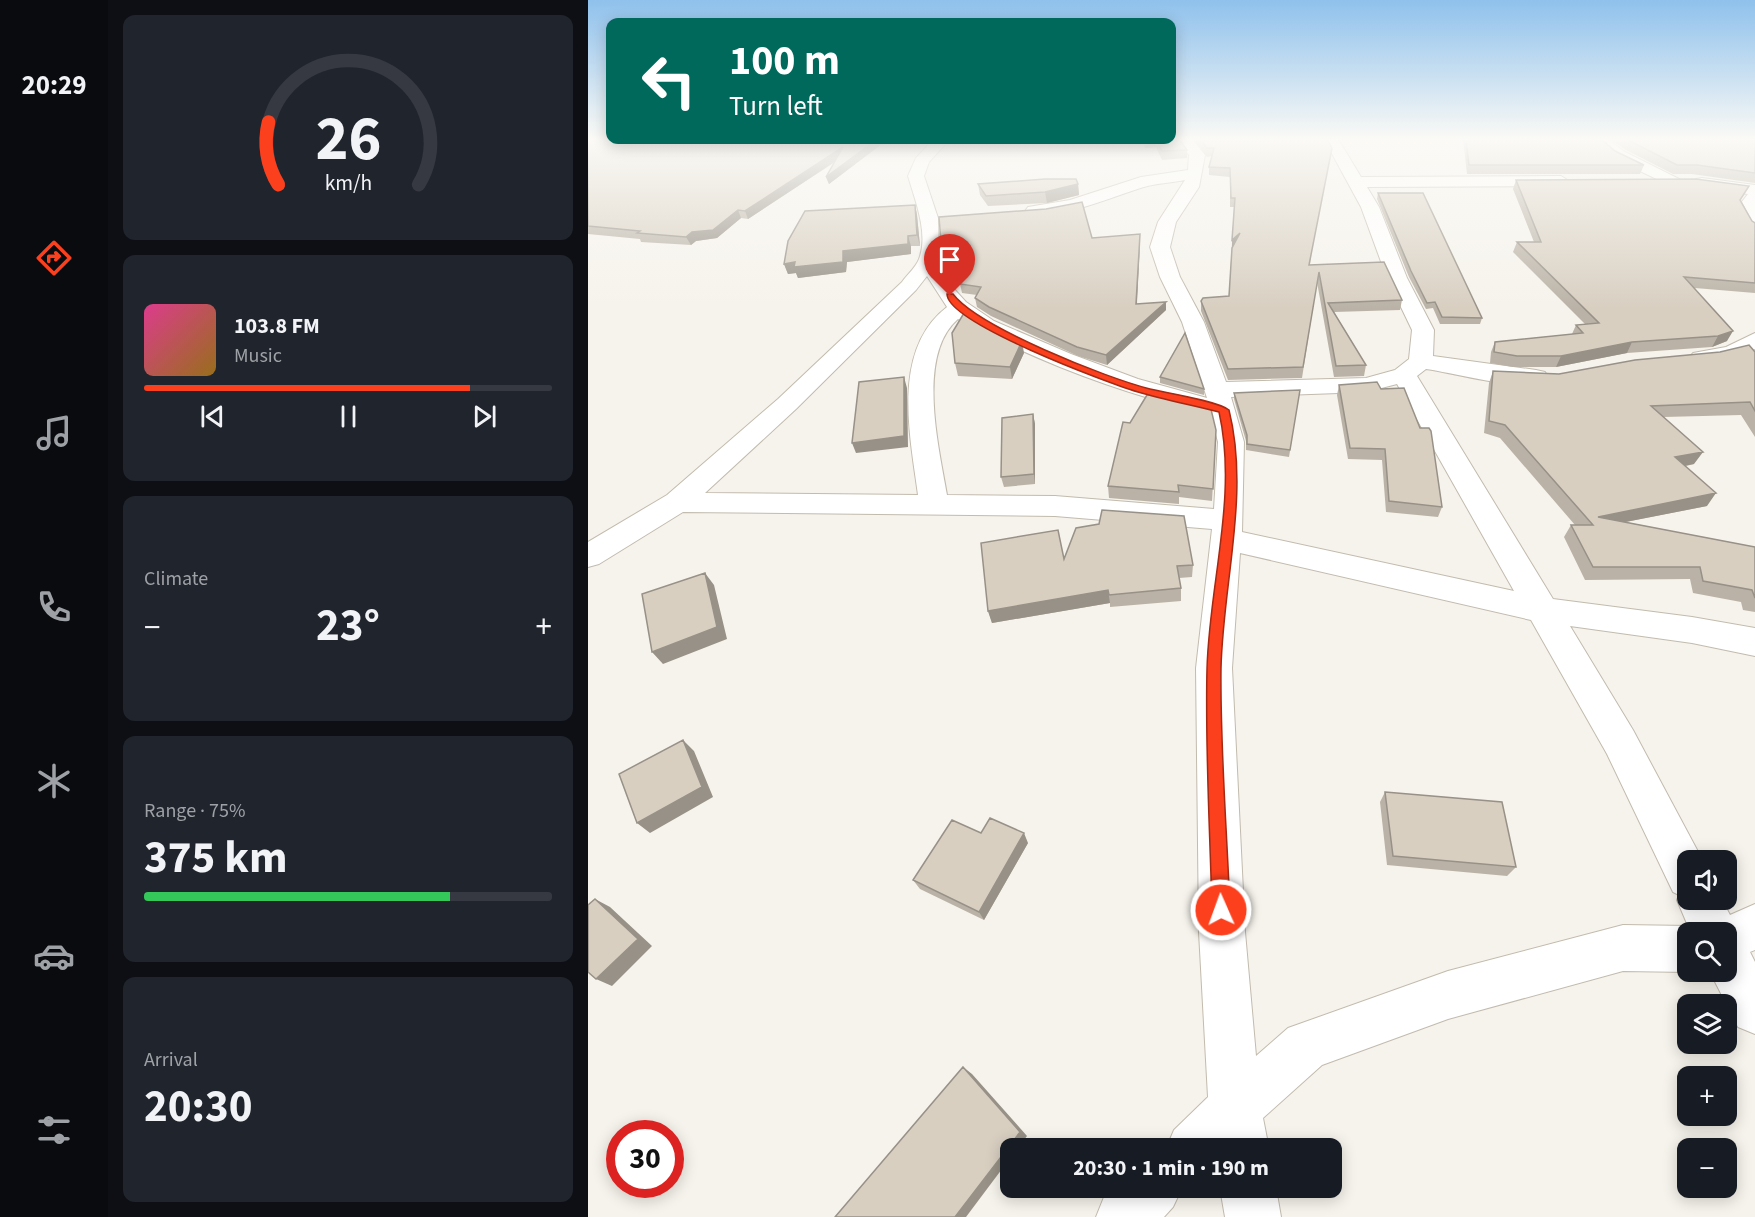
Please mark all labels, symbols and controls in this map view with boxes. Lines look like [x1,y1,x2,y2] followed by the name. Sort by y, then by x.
[729,31,840,91] text: 100 m
[630,42,708,120] icon: left
[21,66,87,105] text: 20:29
[729,87,823,126] text: Turn left
[315,95,381,184] text: 26
[324,168,372,199] text: km/h
[924,234,975,296] pin
[33,237,75,279] icon: directions
[933,243,966,276] icon: arrive
[234,310,320,342] text: 103.8 FM
[234,342,282,370] text: Music
[196,400,229,433] icon: previous
[332,400,365,433] icon: pause
[468,400,501,433] icon: next
[33,412,75,454] icon: music
[144,565,208,593] text: Climate
[33,586,75,628] icon: phone
[316,594,380,658] text: 23°
[144,604,160,651] text: −
[536,604,552,651] text: +
[33,760,75,802] icon: climate
[144,797,245,825] text: Range · 75%
[144,826,288,890] text: 375 km
[1677,850,1737,1198] map controls
[1677,850,1737,910] button: sound
[1189,878,1253,942] position arrow
[1677,922,1737,982] button: search
[33,935,75,977] icon: car
[1677,994,1737,1054] button: layers
[144,1046,198,1074] text: Arrival
[1677,1066,1737,1126] button: +
[144,1075,253,1139] text: 20:30
[33,1109,75,1151] icon: filters
[606,1120,684,1198] speed limit sign: 30
[1677,1138,1737,1198] button: −
[1073,1152,1269,1184] text: 20:30 · 1 min · 190 m

